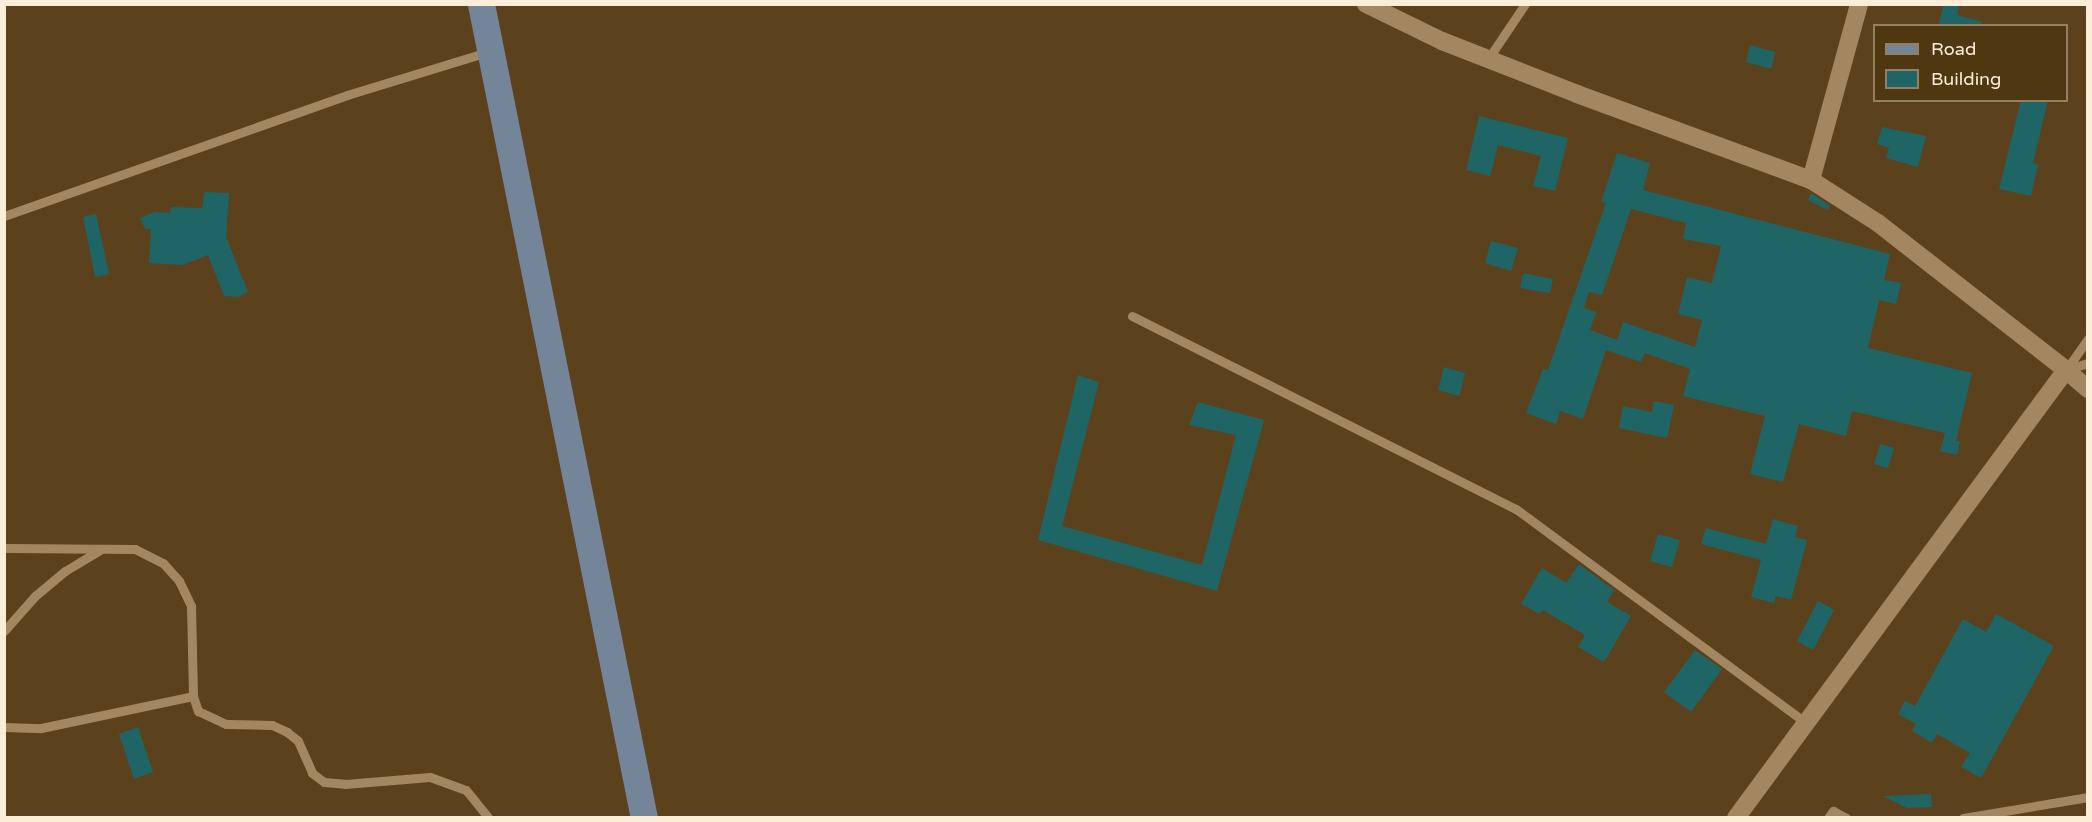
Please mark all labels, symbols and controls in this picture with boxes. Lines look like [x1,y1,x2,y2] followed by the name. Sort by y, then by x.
[1873,24,2068,102] legend
[1931,38,1976,60] text: Road
[1931,68,2001,90] text: Building

